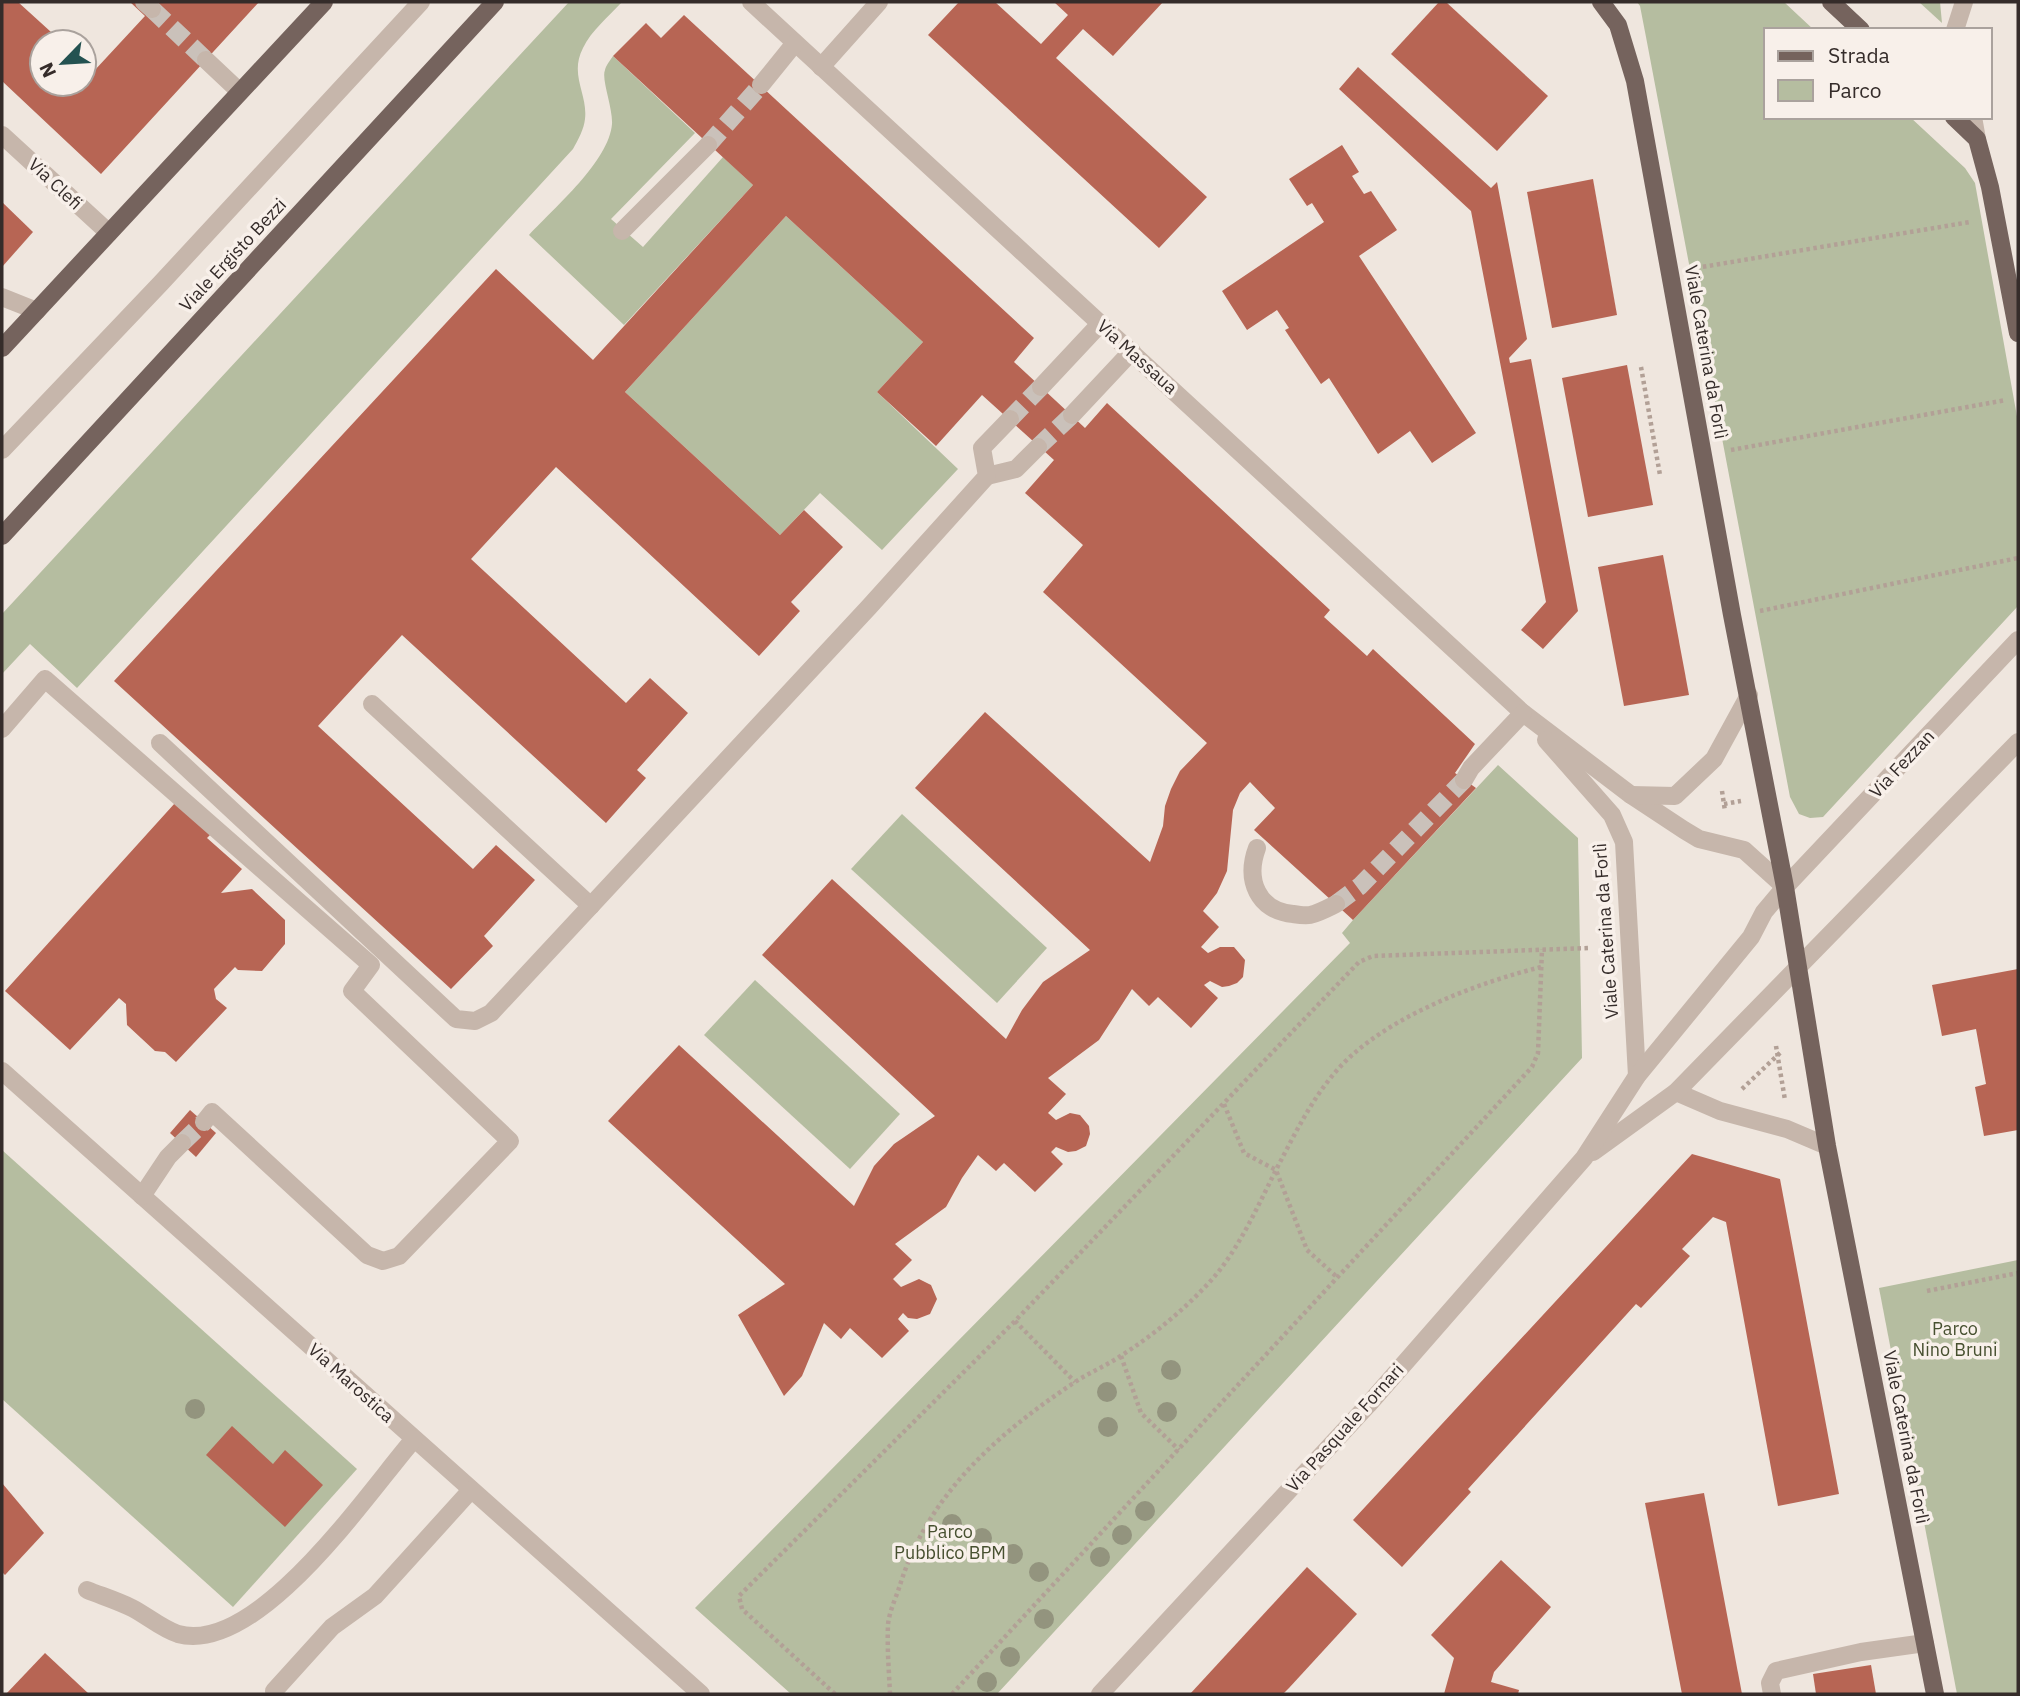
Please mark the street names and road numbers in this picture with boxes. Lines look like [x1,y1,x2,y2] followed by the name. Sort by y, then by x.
[24,153,87,214] street label: Via Clefi
[174,193,291,316] street label: Viale Ergisto Bezzi
[1680,263,1733,441] street label: Viale Caterina da Forlì
[1092,314,1183,399] street label: Via Massaua
[1864,725,1939,803] street label: Via Fezzan
[1588,842,1623,1020] street label: Viale Caterina da Forlì
[303,1338,400,1428] street label: Via Marostica
[1878,1348,1935,1526] street label: Viale Caterina da Forlì
[1281,1359,1408,1497] street label: Via Pasquale Fornari

